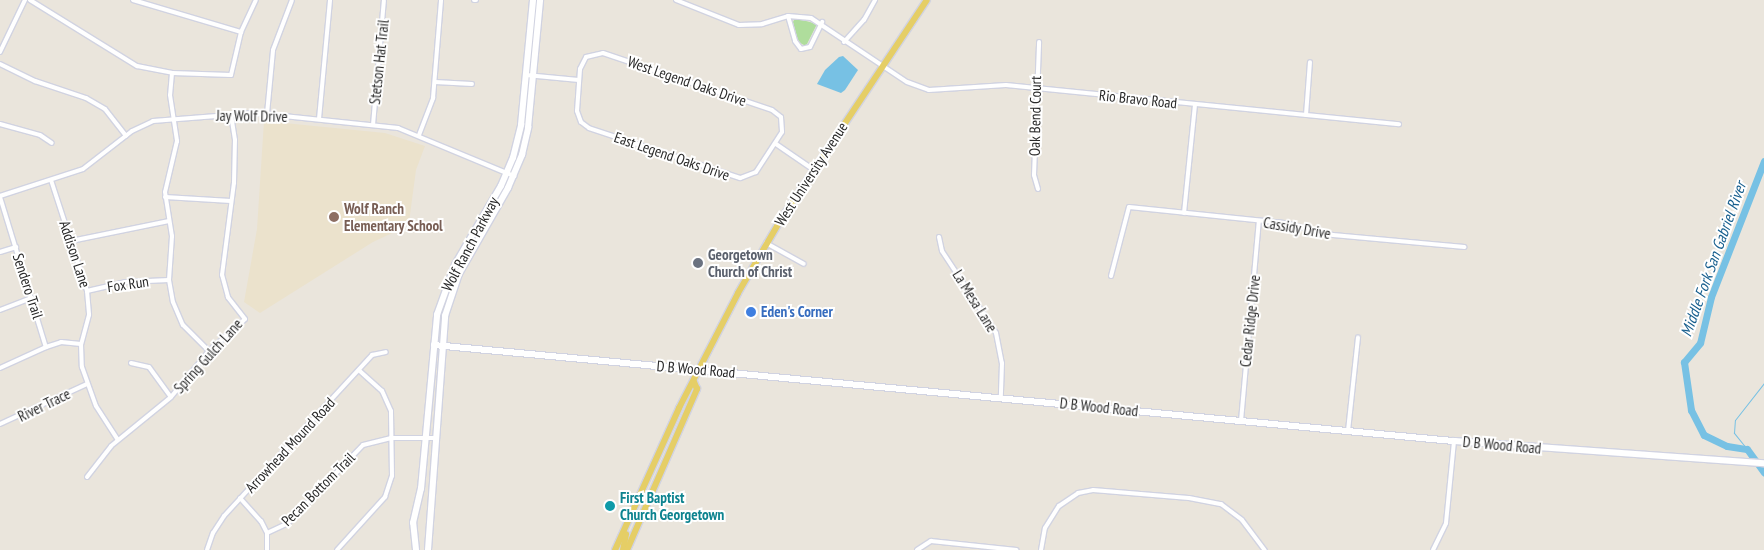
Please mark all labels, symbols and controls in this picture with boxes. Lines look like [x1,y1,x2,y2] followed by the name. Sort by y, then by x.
[366,18,392,106] street label: Stetson Hat Trail
[625,52,749,110] street label: West Legend Oaks Drive
[1025,75,1045,157] street label: Oak Bend Court
[1098,86,1178,112] street label: Rio Bravo Road
[216,106,288,126] street label: Jay Wolf Drive
[770,118,852,230] street label: West University Avenue
[612,128,732,184] street label: East Legend Oaks Drive
[1676,179,1750,339] water label: Middle Fork San Gabriel River
[438,194,502,294] street label: Wolf Ranch Parkway
[344,199,443,234] place label: Wolf Ranch Elementary School
[328,211,340,223] marker: Wolf Ranch Elementary School
[1262,213,1332,243] street label: Cassidy Drive
[56,218,94,290] street label: Addison Lane
[708,245,792,280] place label: Georgetown Church of Christ
[9,251,47,321] street label: Sendero Trail
[692,257,704,269] marker: Georgetown Church of Christ
[949,267,1001,335] street label: La Mesa Lane
[106,272,150,296] street label: Fox Run
[1236,274,1264,368] street label: Cedar Ridge Drive
[761,303,833,321] place label: Eden's Corner
[745,306,757,318] marker: Eden's Corner
[170,315,246,397] street label: Spring Gulch Lane
[656,357,736,381] street label: D B Wood Road
[15,385,73,425] street label: River Trace
[241,394,339,496] street label: Arrowhead Mound Road
[1059,394,1139,420] street label: D B Wood Road
[1462,433,1542,457] street label: D B Wood Road
[277,448,359,530] street label: Pecan Bottom Trail
[620,488,724,523] place label: First Baptist Church Georgetown
[604,500,616,512] marker: First Baptist Church Georgetown

